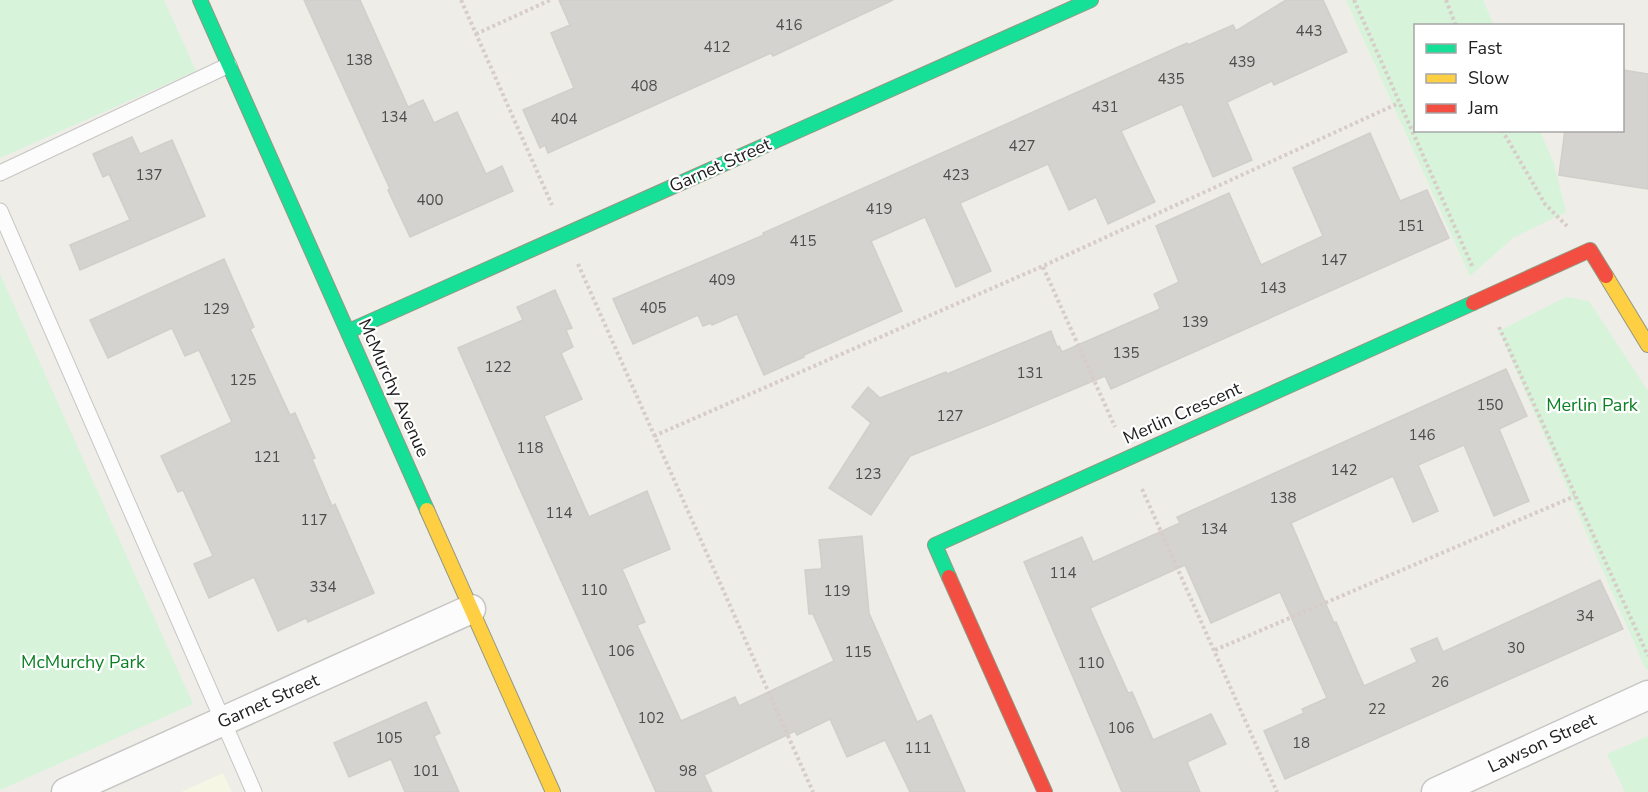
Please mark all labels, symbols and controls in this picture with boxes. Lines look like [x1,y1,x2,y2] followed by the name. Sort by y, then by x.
[775,15,803,35] house number: 416
[1295,21,1323,41] house number: 443
[1414,24,1624,132] legend
[1468,36,1503,60] text: Fast
[703,37,731,57] house number: 412
[345,50,373,70] house number: 138
[1228,52,1256,72] house number: 439
[1468,66,1509,90] text: Slow
[1157,69,1185,89] house number: 435
[630,76,658,96] house number: 408
[1467,96,1499,120] text: Jam
[1091,97,1119,117] house number: 431
[380,107,408,127] house number: 134
[550,109,578,129] house number: 404
[665,132,775,198] street label: Garnet Street
[1008,136,1036,156] house number: 427
[135,165,163,185] house number: 137
[942,165,970,185] house number: 423
[416,190,444,210] house number: 400
[865,199,893,219] house number: 419
[1397,216,1425,236] house number: 151
[789,231,817,251] house number: 415
[1320,250,1348,270] house number: 147
[708,270,736,290] house number: 409
[1259,278,1287,298] house number: 143
[639,298,667,318] house number: 405
[202,299,230,319] house number: 129
[1181,312,1209,332] house number: 139
[353,315,435,461] street label: McMurchy Avenue
[1112,343,1140,363] house number: 135
[484,357,512,377] house number: 122
[1016,363,1044,383] house number: 131
[229,370,257,390] house number: 125
[1119,376,1245,450] street label: Merlin Crescent
[1546,393,1639,417] park label: Merlin Park
[1476,395,1504,415] house number: 150
[936,406,964,426] house number: 127
[1408,425,1436,445] house number: 146
[516,438,544,458] house number: 118
[253,447,281,467] house number: 121
[1330,460,1358,480] house number: 142
[854,464,882,484] house number: 123
[1269,488,1297,508] house number: 138
[545,503,573,523] house number: 114
[300,510,328,530] house number: 117
[1200,519,1228,539] house number: 134
[1049,563,1077,583] house number: 114
[309,577,337,597] house number: 334
[580,580,608,600] house number: 110
[823,581,851,601] house number: 119
[1576,606,1594,626] house number: 34
[1507,638,1525,658] house number: 30
[607,641,635,661] house number: 106
[844,642,872,662] house number: 115
[21,650,146,674] park label: McMurchy Park
[1077,653,1105,673] house number: 110
[213,668,323,734] street label: Garnet Street
[1431,672,1449,692] house number: 26
[1368,699,1386,719] house number: 22
[1484,707,1601,779] street label: Lawson Street
[637,708,665,728] house number: 102
[1107,718,1135,738] house number: 106
[375,728,403,748] house number: 105
[1292,733,1310,753] house number: 18
[904,738,932,758] house number: 111
[412,761,440,781] house number: 101
[679,761,697,781] house number: 98

